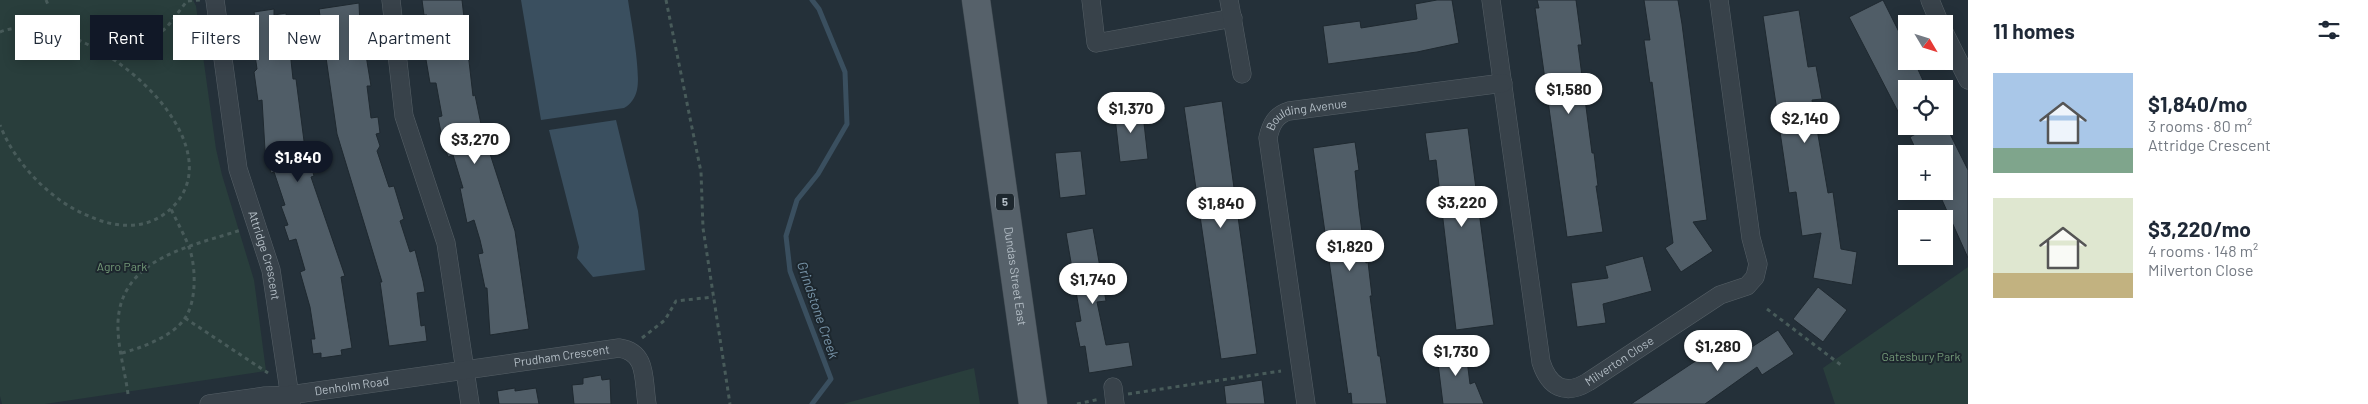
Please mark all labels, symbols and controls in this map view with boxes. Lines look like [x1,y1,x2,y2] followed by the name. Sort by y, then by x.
[15,15,80,60] chip: Buy
[90,15,163,60] chip: Rent
[173,15,259,60] chip: Filters
[269,15,339,60] chip: New
[349,15,469,60] chip: Apartment
[1898,15,1952,70] north arrow
[1898,15,1953,265] map controls
[2315,16,2343,44] icon: filters
[1993,18,2075,43] text: 11 homes
[1528,72,1610,115] pin: $1,580
[1546,79,1592,98] text: $1,580
[1898,80,1953,135] button: locate
[2148,91,2248,116] text: $1,840/mo
[1090,92,1172,134] pin: $1,370
[2033,93,2093,153] icon: home
[1263,95,1348,132] street label: Boulding Avenue
[1109,98,1153,117] text: $1,370
[1764,102,1846,144] pin: $2,140
[1782,108,1828,127] text: $2,140
[2148,116,2252,135] text: 3 rooms · 80 m²
[434,122,516,165] pin: $3,270
[451,129,499,148] text: $3,270
[2148,135,2271,154] text: Attridge Crescent
[257,140,339,183] pin: $1,840
[1898,145,1953,200] button: +
[275,147,321,166] text: $1,840
[1180,186,1262,229] pin: $1,840
[1421,186,1503,228] pin: $3,220
[1437,192,1487,211] text: $3,220
[996,193,1014,210] road number: 5
[1198,193,1244,212] text: $1,840
[246,209,283,301] street label: Attridge Crescent
[1898,210,1953,265] button: −
[2148,216,2251,241] text: $3,220/mo
[2033,218,2093,278] icon: home
[1002,226,1030,326] street label: Dundas Street East
[1309,230,1391,272] pin: $1,820
[1327,236,1373,255] text: $1,820
[2148,241,2258,260] text: 4 rooms · 148 m²
[97,259,147,273] park label: Agro Park
[794,259,843,361] water label: Grindstone Creek
[2148,260,2254,279] text: Milverton Close
[1052,262,1134,305] pin: $1,740
[1070,269,1116,288] text: $1,740
[1677,330,1759,372] pin: $1,280
[1582,333,1656,388] street label: Milverton Close
[1415,334,1497,377] pin: $1,730
[1695,336,1741,355] text: $1,280
[513,341,610,369] street label: Prudham Crescent
[1434,341,1478,360] text: $1,730
[1882,349,1960,363] park label: Gatesbury Park
[314,373,390,397] street label: Denholm Road

